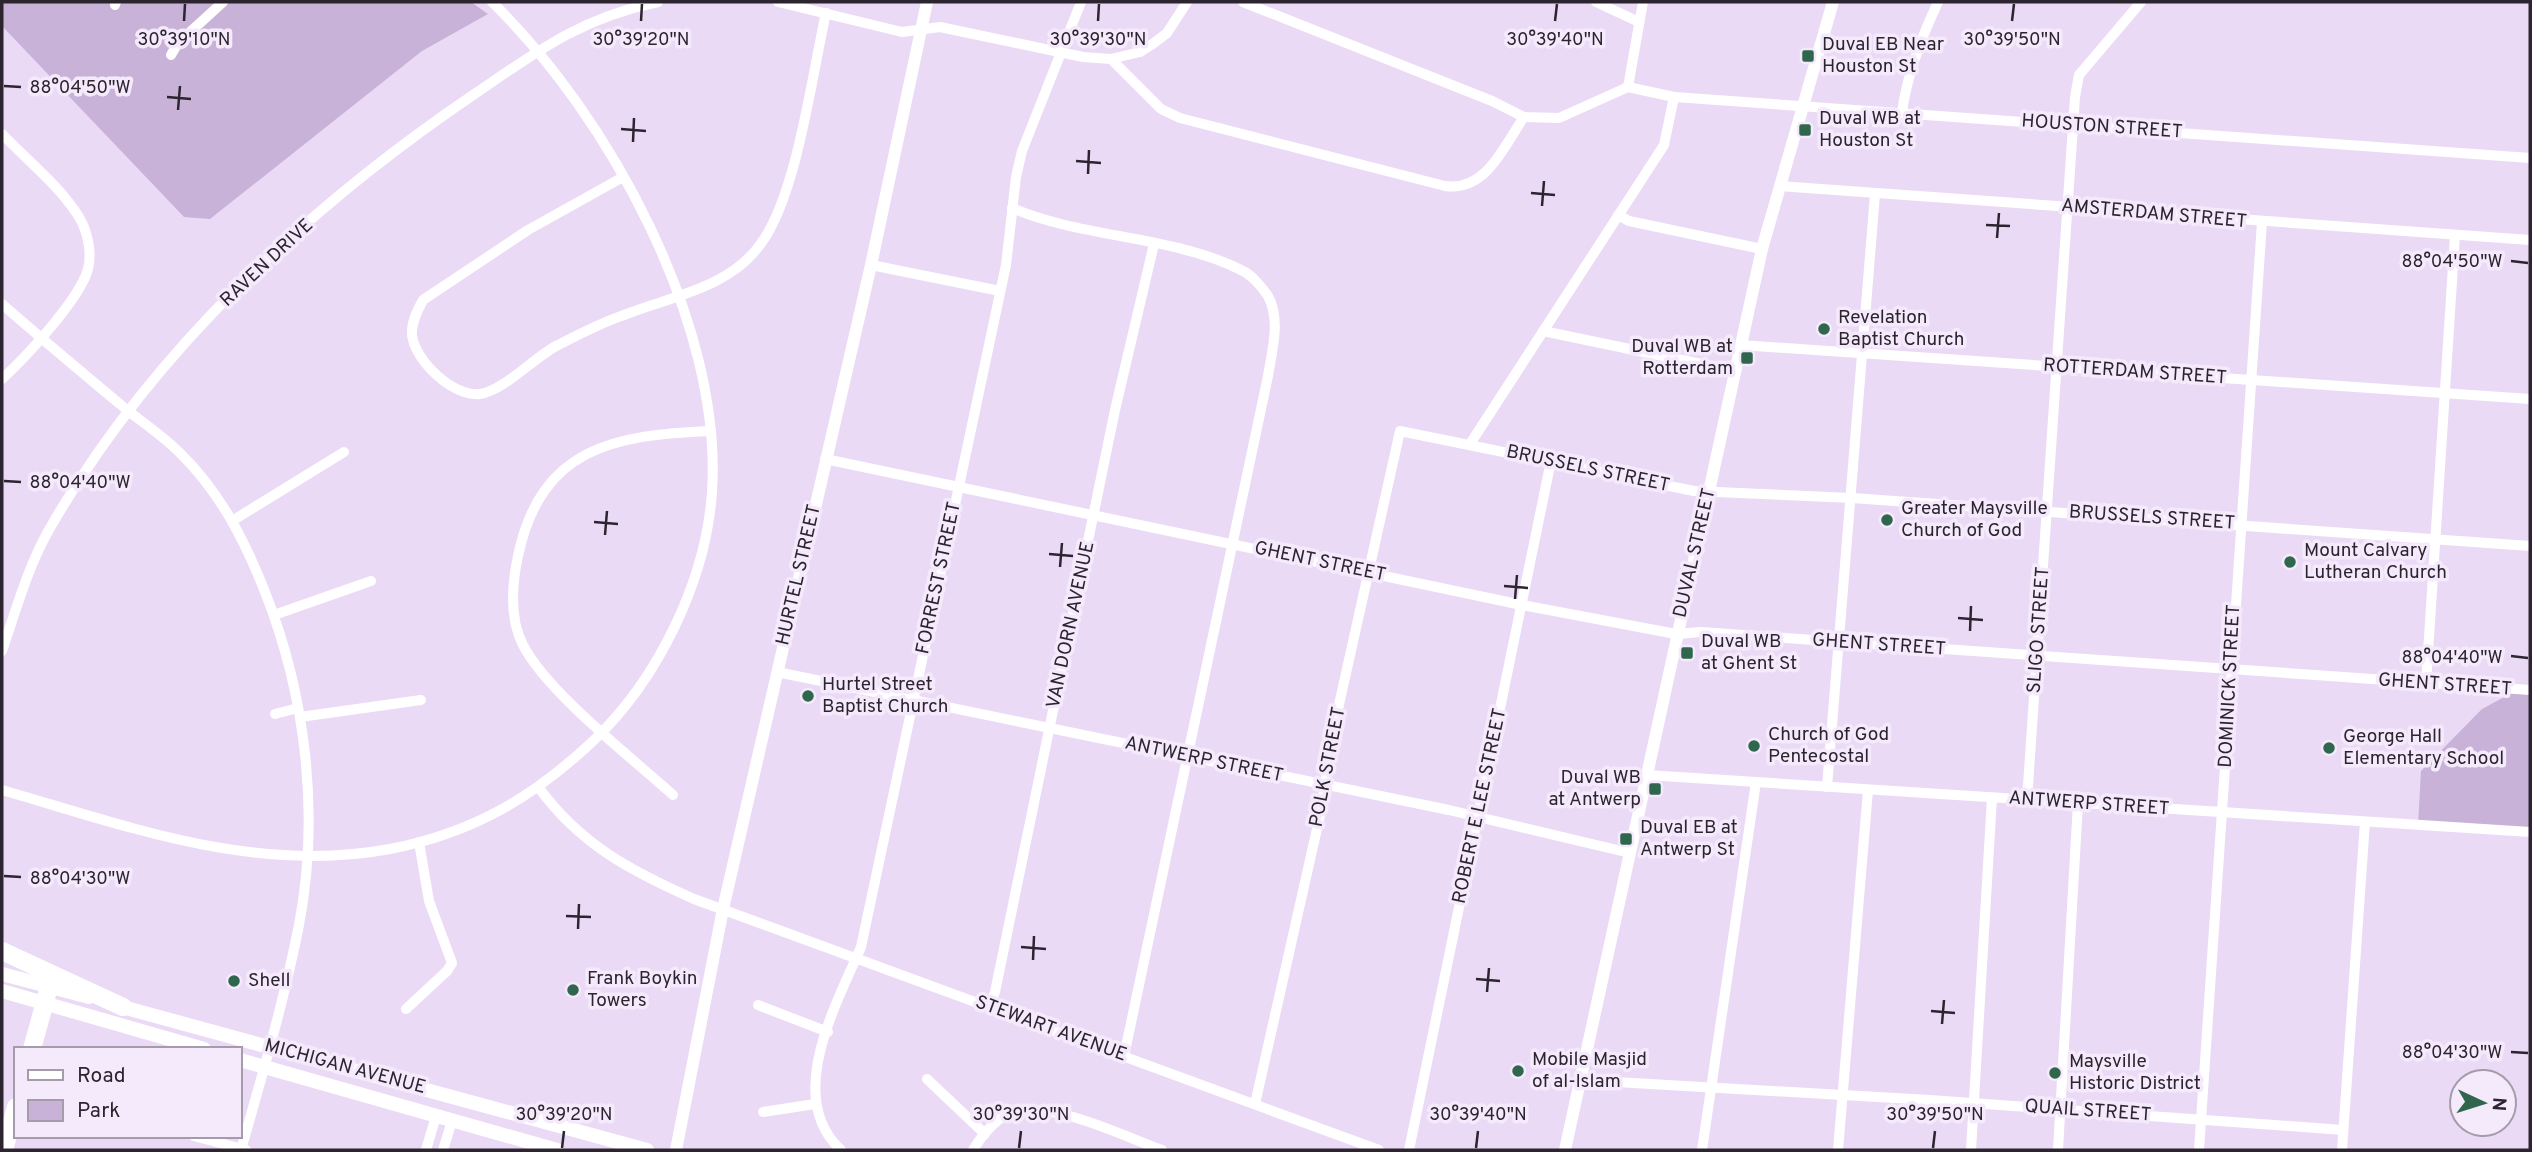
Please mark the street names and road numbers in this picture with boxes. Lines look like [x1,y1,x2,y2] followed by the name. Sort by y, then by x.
[2021,109,2183,145] street label: HOUSTON STREET
[2060,194,2248,234] street label: AMSTERDAM STREET
[215,214,319,312] street label: RAVEN DRIVE
[2042,354,2228,390] street label: ROTTERDAM STREET
[1504,440,1672,498] street label: BRUSSELS STREET
[1668,486,1722,620] street label: DUVAL STREET
[911,500,967,656] street label: FORREST STREET
[2068,500,2236,536] street label: BRUSSELS STREET
[771,502,827,648] street label: HURTEL STREET
[1252,536,1388,588] street label: GHENT STREET
[1042,539,1100,711] street label: VAN DORN AVENUE
[2023,566,2055,694] street label: SLIGO STREET
[2214,604,2246,768] street label: DOMINICK STREET
[1811,628,1947,662] street label: GHENT STREET
[2377,668,2513,702] street label: GHENT STREET
[1305,705,1351,829] street label: POLK STREET
[1448,706,1512,906] street label: ROBERT E LEE STREET
[1123,731,1285,789] street label: ANTWERP STREET
[2008,786,2170,822] street label: ANTWERP STREET
[972,990,1130,1068] street label: STEWART AVENUE
[262,1034,428,1100] street label: MICHIGAN AVENUE
[2024,1095,2152,1127] street label: QUAIL STREET

